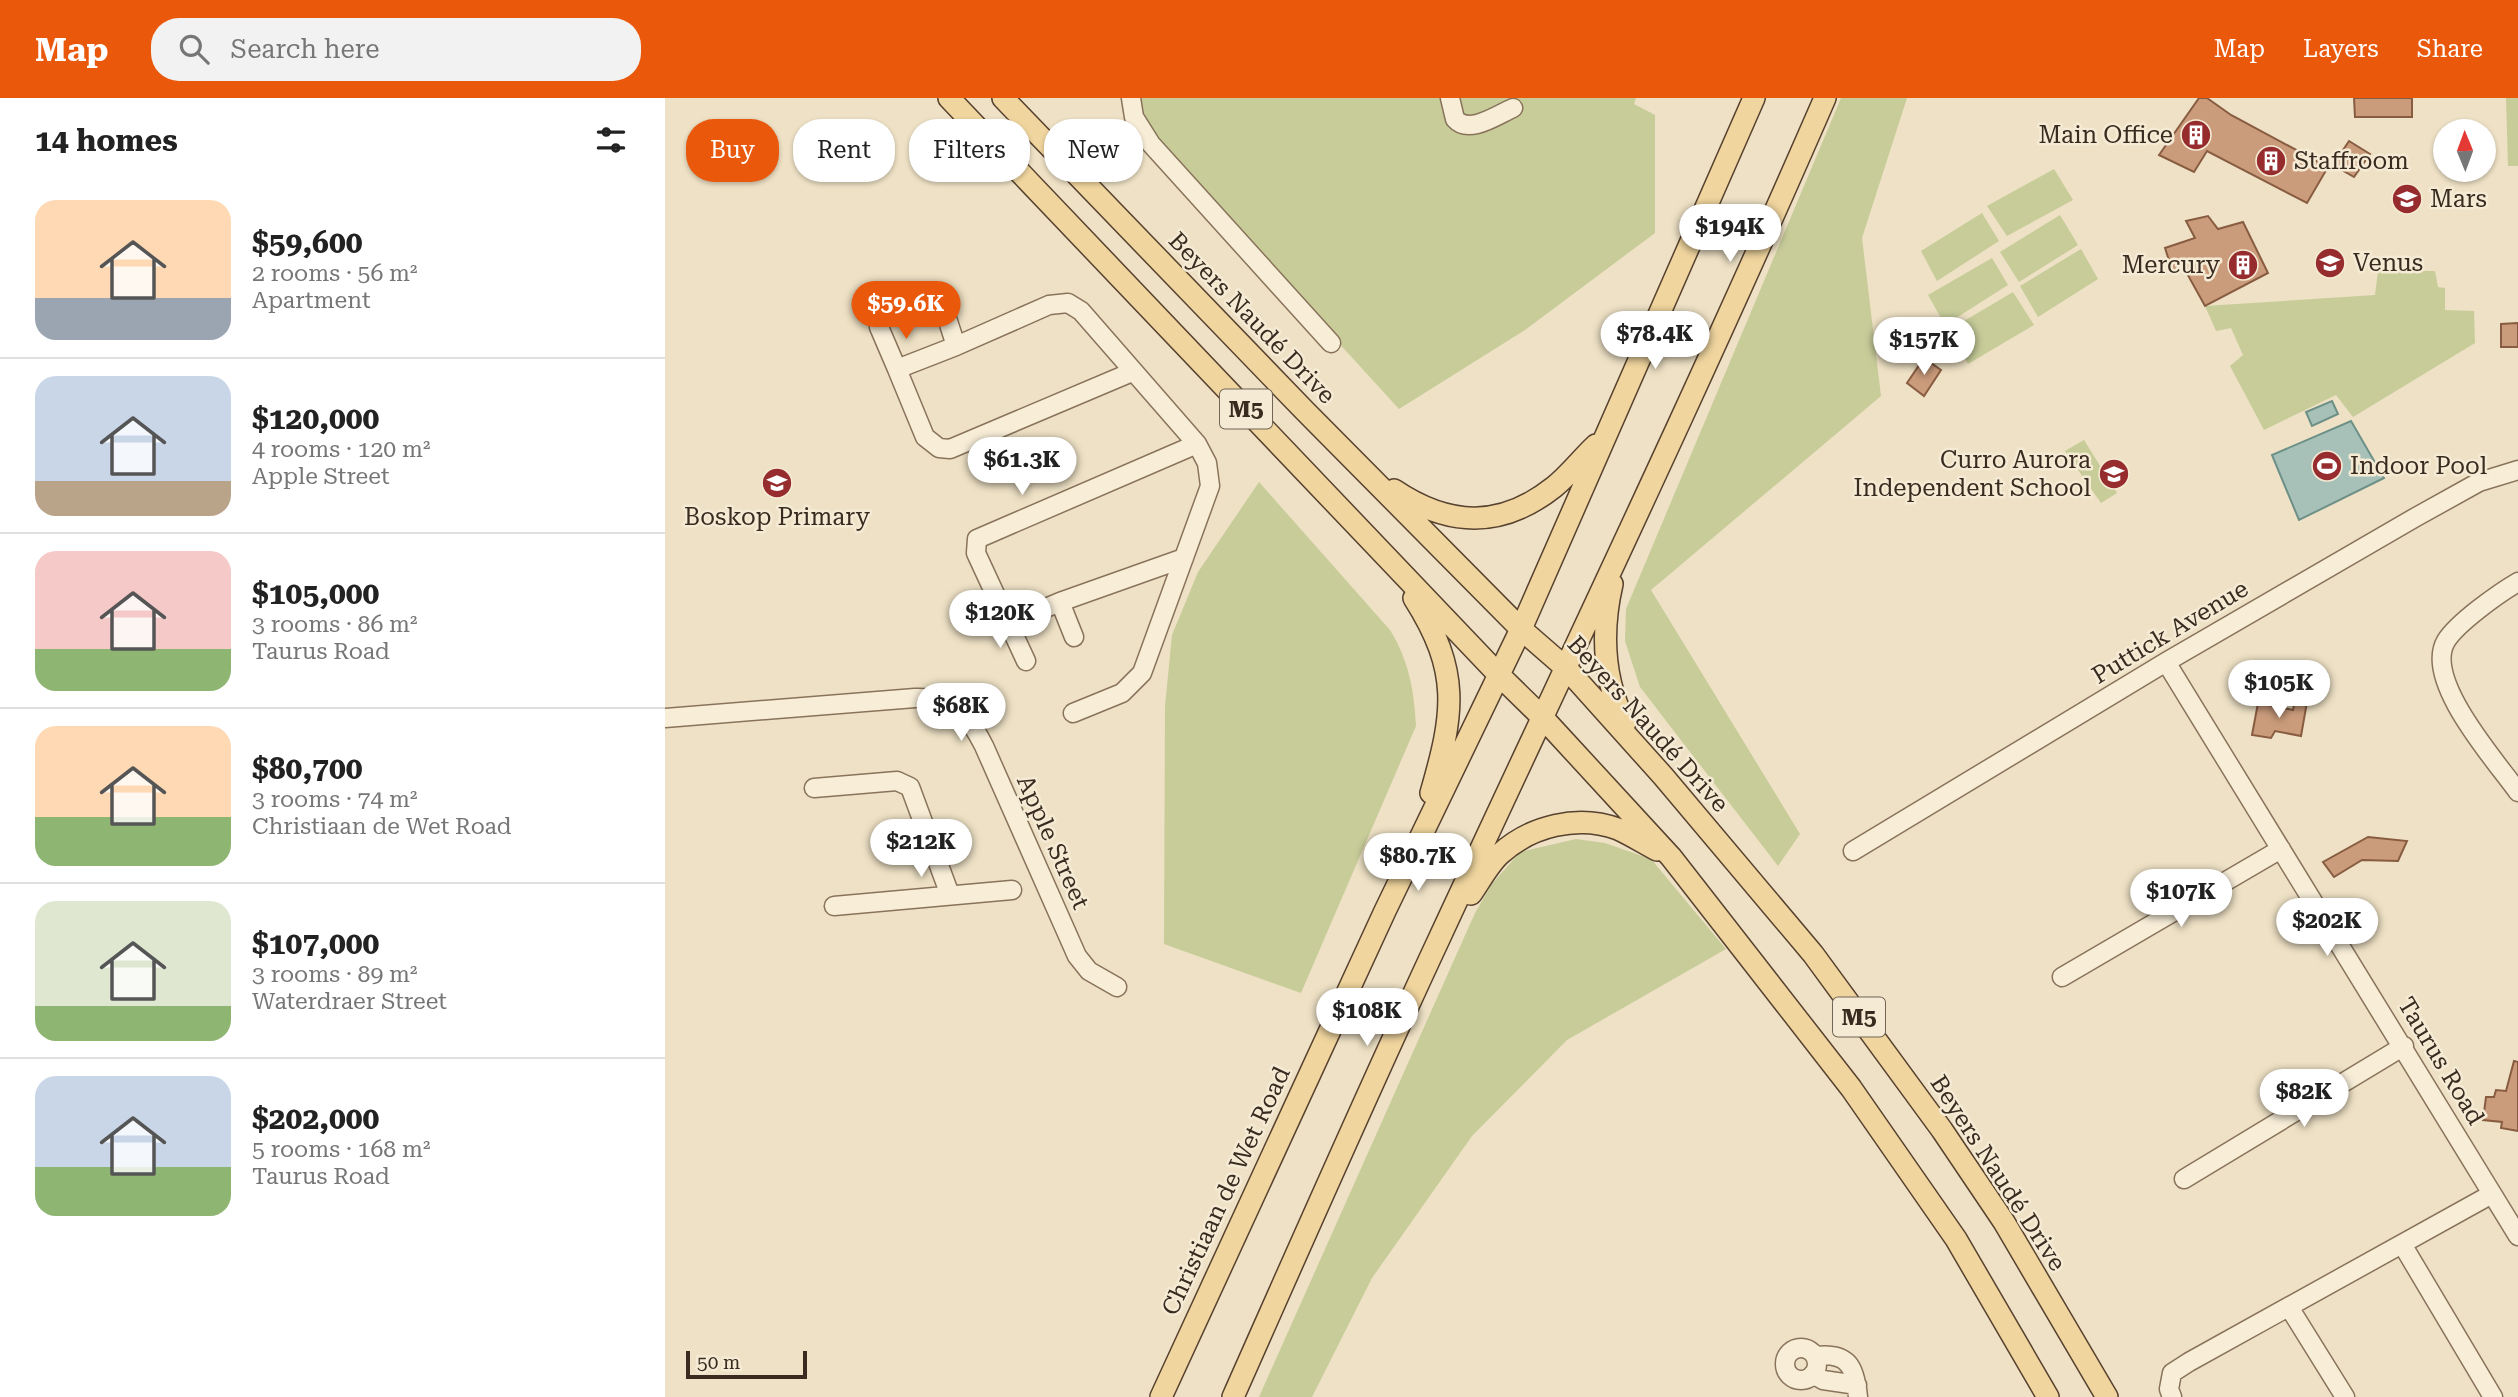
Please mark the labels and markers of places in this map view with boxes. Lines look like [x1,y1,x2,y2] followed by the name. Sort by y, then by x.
[2179,118,2213,152] building icon: Main Office
[2038,121,2173,149] place label: Main Office
[2254,144,2288,178] building icon: Staffroom
[2294,147,2409,175] place label: Staffroom
[2390,182,2424,216] school or university icon: Mars
[2430,185,2487,213] place label: Mars
[1681,204,1779,264] pin: $194K
[2313,246,2347,280] school or university icon: Venus
[2226,248,2260,282] building icon: Mercury
[2353,249,2423,277] place label: Venus
[2122,251,2221,279] place label: Mercury
[849,282,963,341] pin: $59.6K
[1598,312,1712,371] pin: $78.4K
[1875,317,1973,377] pin: $157K
[965,438,1079,497] pin: $61.3K
[1853,446,2091,502] place label: Curro Aurora Independent School
[2310,449,2344,483] sports icon: Indoor Pool
[2350,452,2487,480] place label: Indoor Pool
[2097,457,2131,491] school or university icon: Curro Aurora Independent School
[760,466,794,500] school or university icon: Boskop Primary
[684,503,871,531] place label: Boskop Primary
[951,590,1049,650] pin: $120K
[2230,660,2328,720] pin: $105K
[920,684,1002,743] pin: $68K
[872,820,970,879] pin: $212K
[1361,834,1475,893] pin: $80.7K
[2132,870,2230,929] pin: $107K
[2278,898,2376,958] pin: $202K
[1318,988,1416,1048] pin: $108K
[2263,1070,2345,1129] pin: $82K

